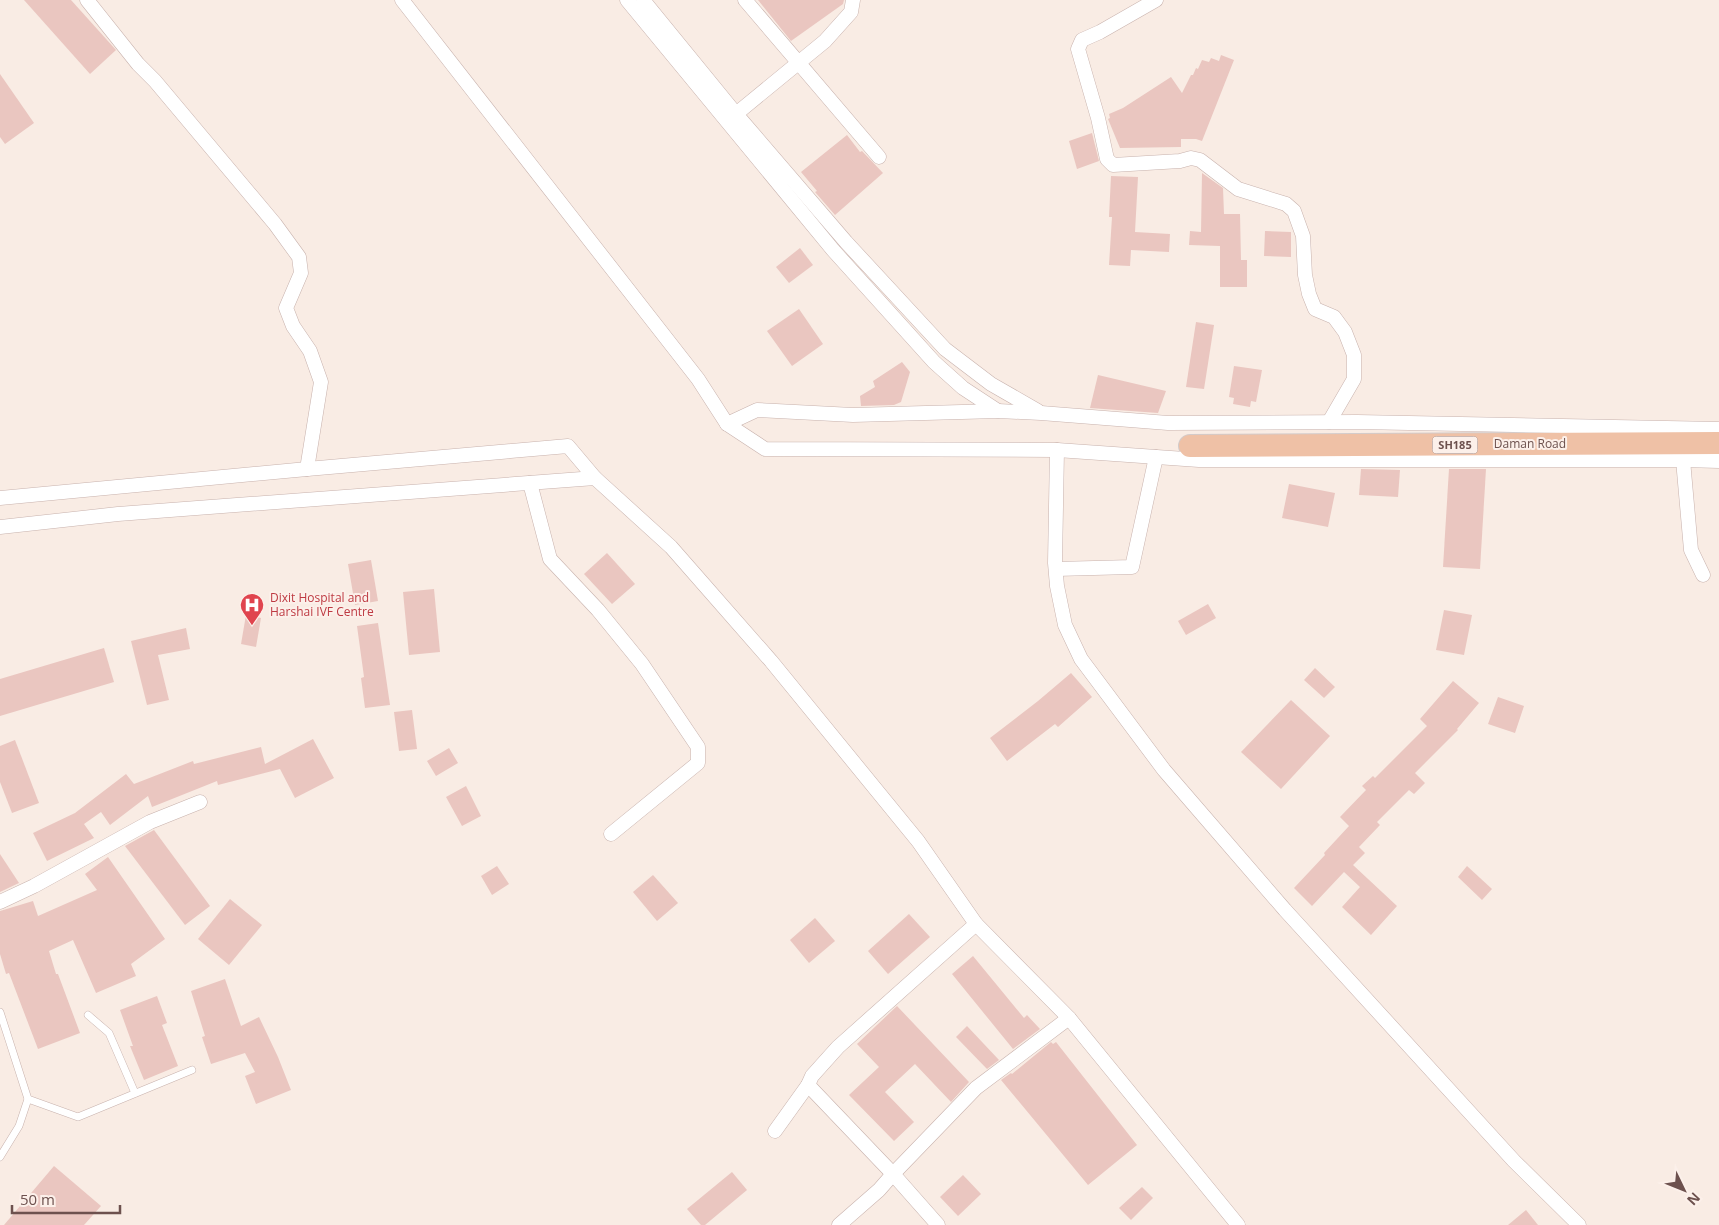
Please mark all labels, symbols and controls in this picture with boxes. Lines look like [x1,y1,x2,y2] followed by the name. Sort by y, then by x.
[1494,435,1566,452] street label: Daman Road
[1432,436,1478,454] road number: SH185
[270,589,374,620] place label: Dixit Hospital and Harshai IVF Centre
[239,592,265,626] hospital icon: Dixit Hospital and Harshai IVF Centre
[1659,1165,1709,1215] north arrow
[12,1182,120,1214] scale bar
[20,1189,55,1209] text: 50 m
[1683,1189,1705,1210] text: N

